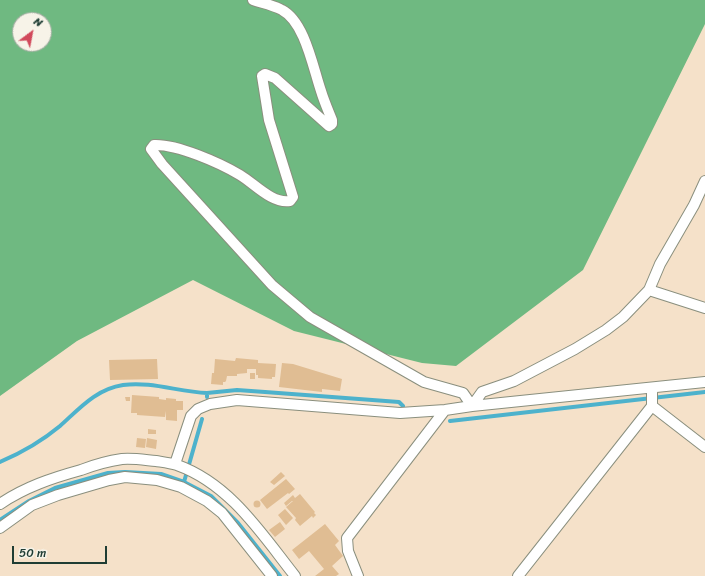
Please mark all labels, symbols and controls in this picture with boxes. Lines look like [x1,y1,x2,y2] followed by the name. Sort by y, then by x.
[12,12,52,52] north arrow
[30,12,46,32] text: N
[14,538,109,564] scale bar
[19,542,46,564] text: 50 m

